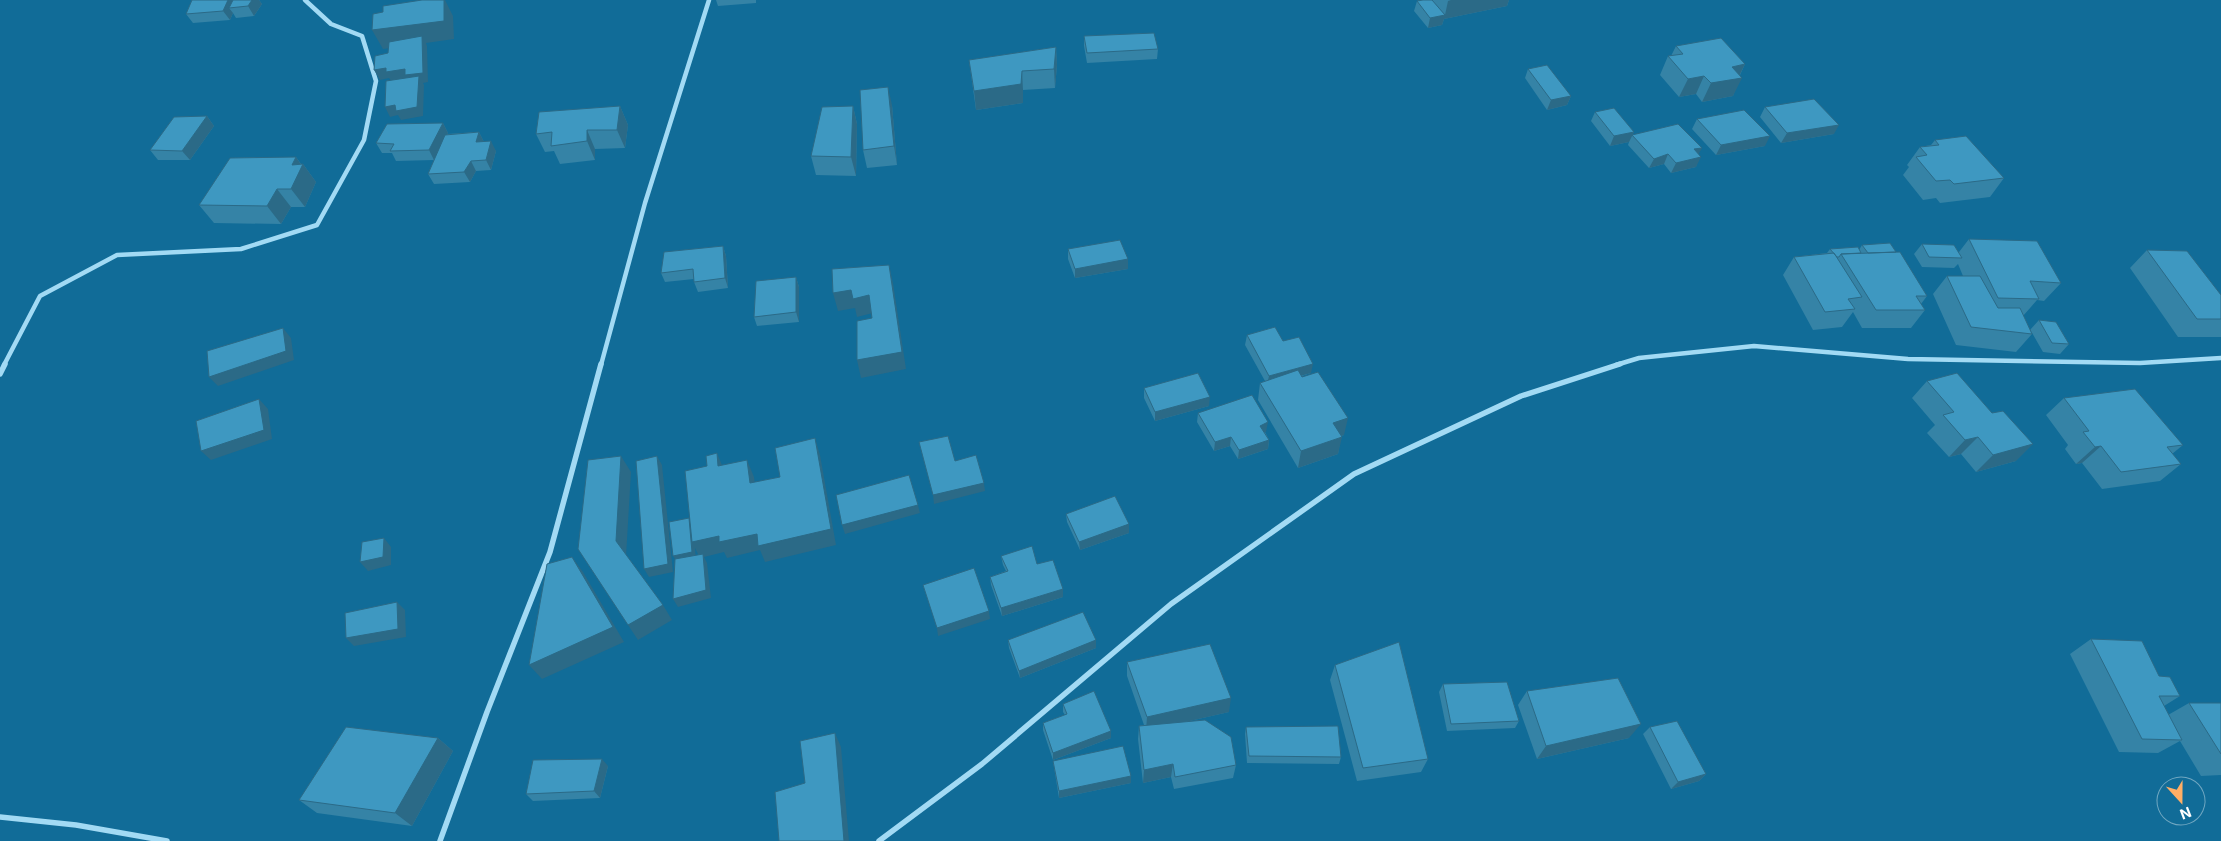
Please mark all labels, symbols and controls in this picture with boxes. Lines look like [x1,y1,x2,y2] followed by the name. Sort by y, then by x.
[2156,776,2206,826] north arrow
[2178,804,2194,823] text: N

